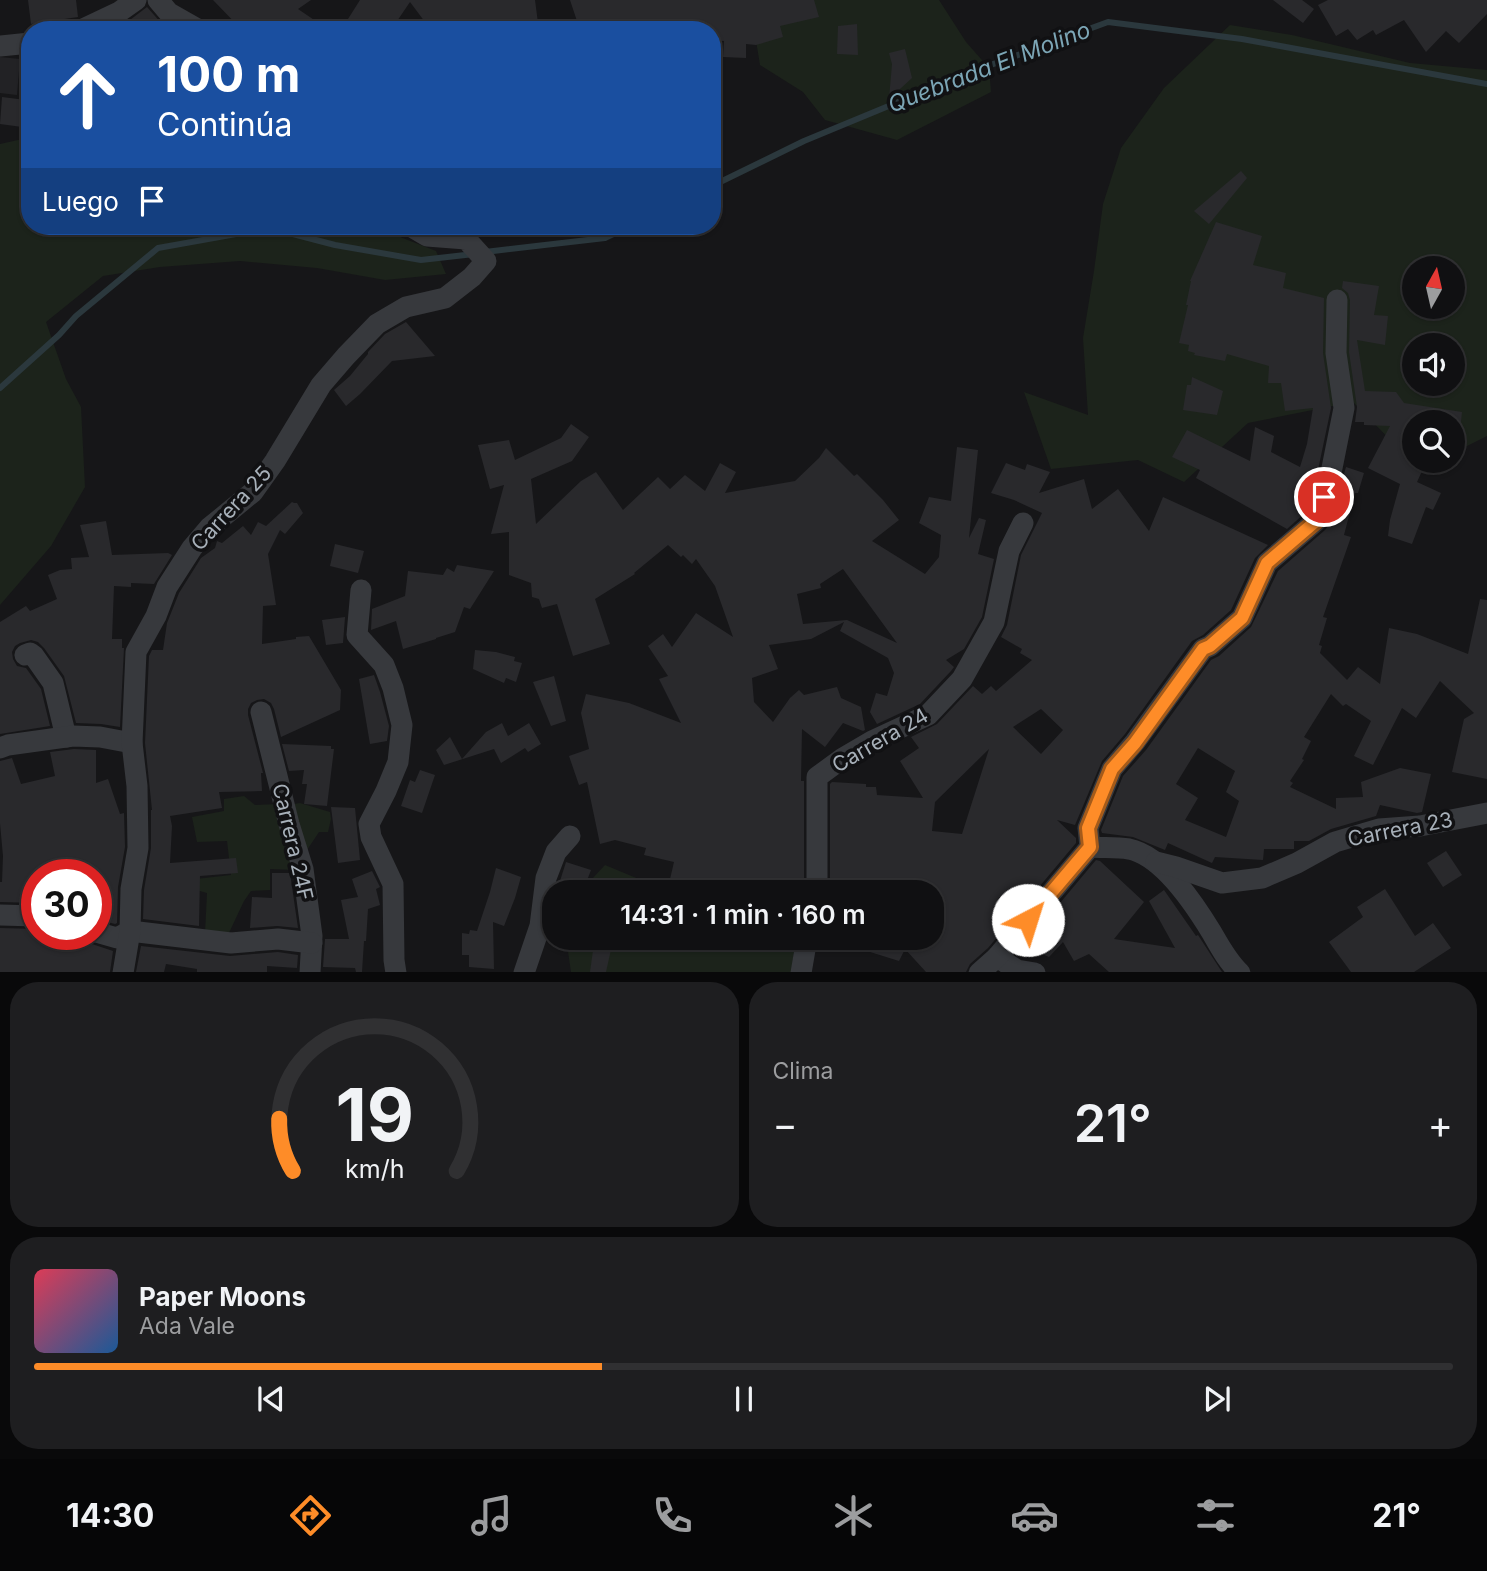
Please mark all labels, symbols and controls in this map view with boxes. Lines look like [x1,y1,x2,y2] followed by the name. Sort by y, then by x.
[884,15,1094,119] water label: Quebrada El Molino
[157,45,301,104] text: 100 m
[42,49,133,140] icon: ahead
[157,105,292,144] text: Continúa
[133,182,171,220] icon: arrive
[42,186,119,217] text: Luego
[1402,256,1465,318] north arrow
[1402,256,1465,473] map controls
[1402,333,1465,396] button: sound
[1402,410,1465,473] button: search
[186,461,276,555] street label: Carrera 25
[1294,467,1354,527] pin
[1305,478,1343,516] icon: arrive
[827,702,933,778] street label: Carrera 24
[267,781,319,903] street label: Carrera 24F
[1345,807,1455,851] street label: Carrera 23
[21,859,112,950] speed limit sign: 30
[991,883,1065,957] position arrow
[620,899,866,930] text: 14:31 · 1 min · 160 m
[773,1057,834,1085] text: Clima
[335,1070,414,1159] text: 19
[1074,1092,1152,1155] text: 21°
[773,1101,798,1147] text: −
[1428,1101,1453,1147] text: +
[345,1153,404,1183] text: km/h
[139,1281,306,1312] text: Paper Moons
[139,1312,235,1340] text: Ada Vale
[252,1380,290,1418] icon: previous
[725,1380,763,1418] icon: pause
[1198,1380,1236,1418] icon: next
[286,1491,335,1540] icon: directions
[467,1491,516,1540] icon: music
[648,1491,697,1540] icon: phone
[829,1491,878,1540] icon: climate
[1010,1491,1059,1540] icon: car
[1191,1491,1240,1540] icon: filters
[66,1496,154,1535] text: 14:30
[1372,1496,1421,1535] text: 21°

